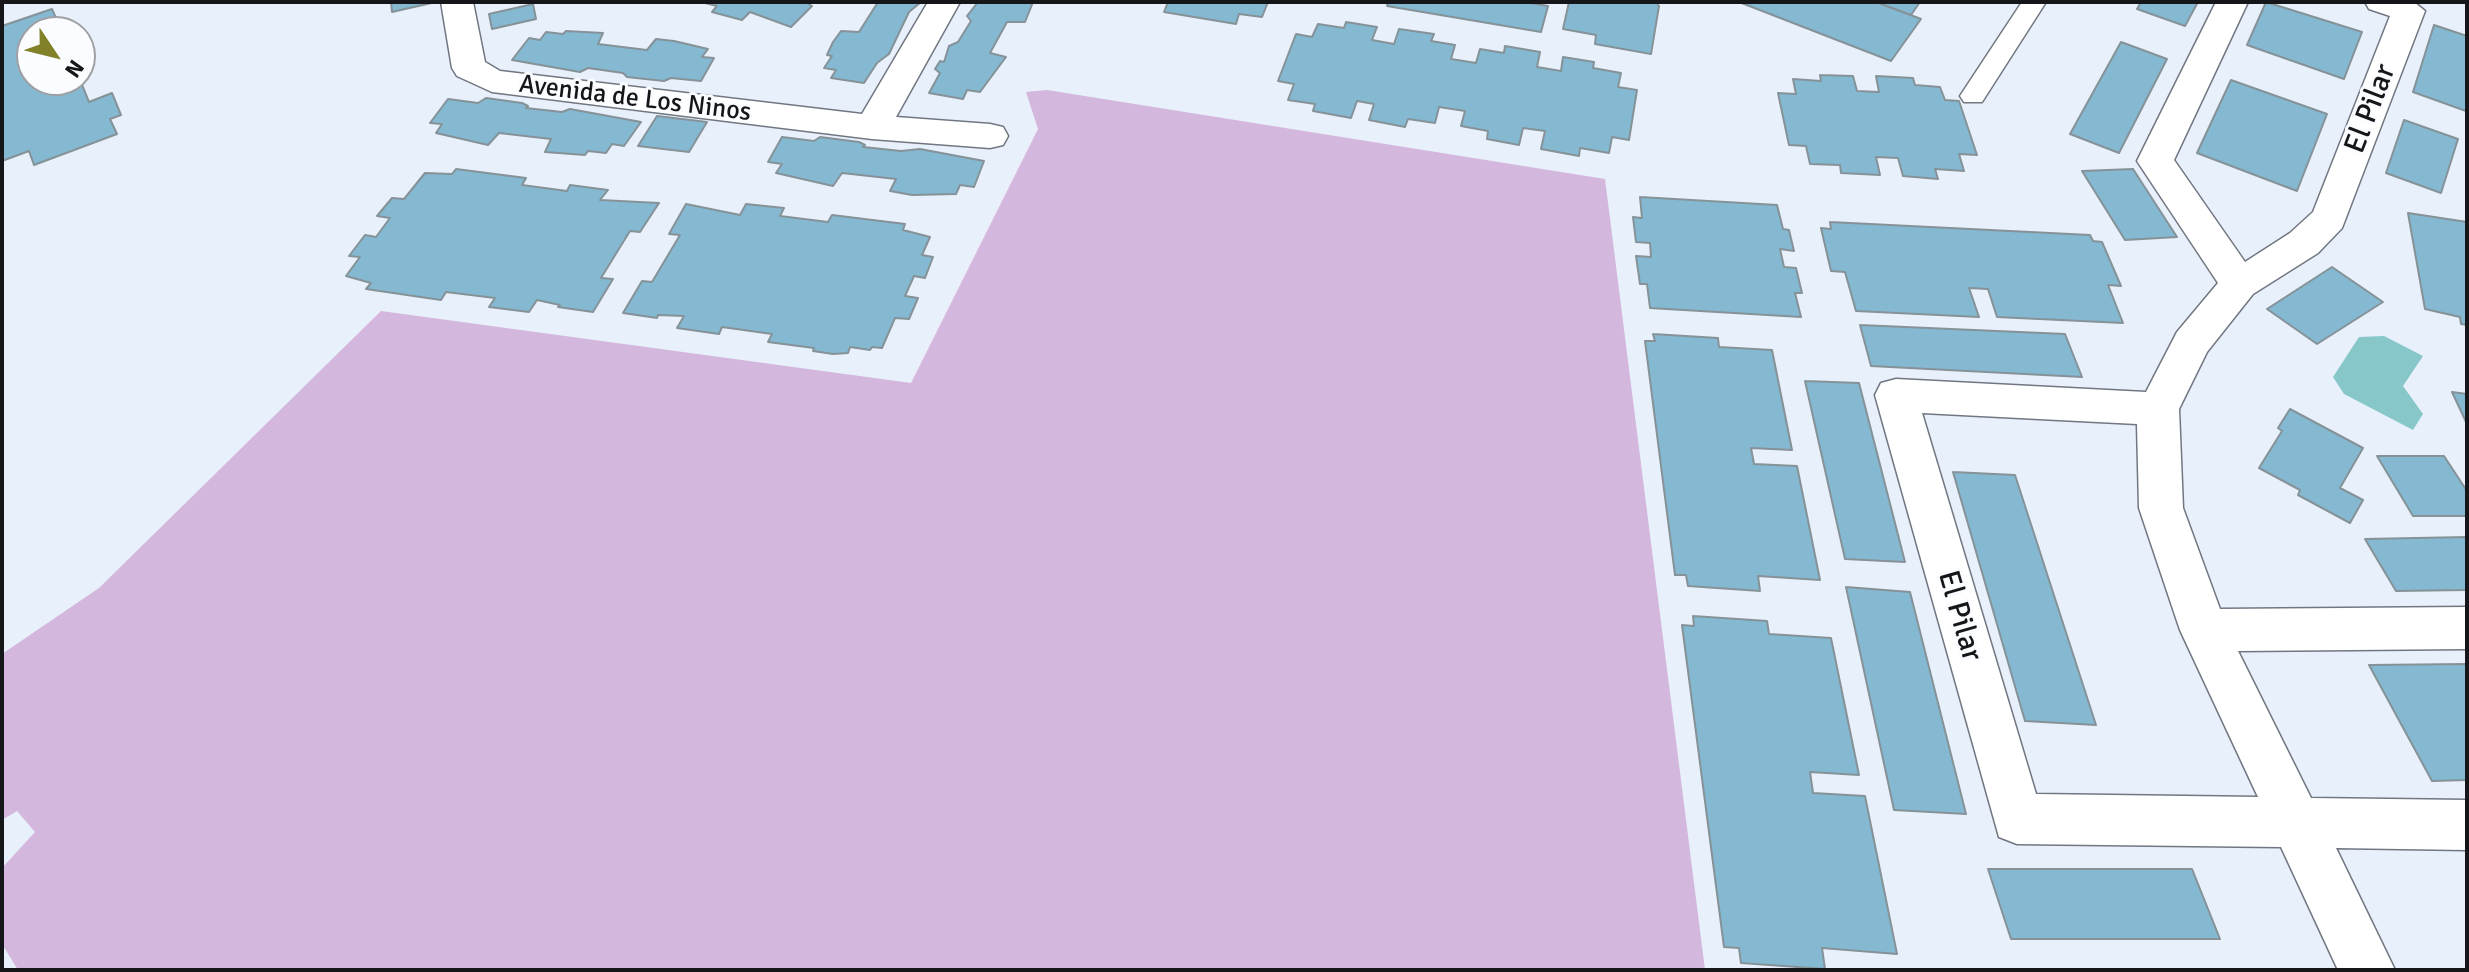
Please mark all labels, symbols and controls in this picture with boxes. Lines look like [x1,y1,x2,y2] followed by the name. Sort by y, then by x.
[16,16,96,96] north arrow
[59,55,90,83] text: N
[2338,59,2404,159] street label: El Pilar
[517,69,753,129] street label: Avenida de Los Ninos
[1929,567,1989,665] street label: El Pilar

